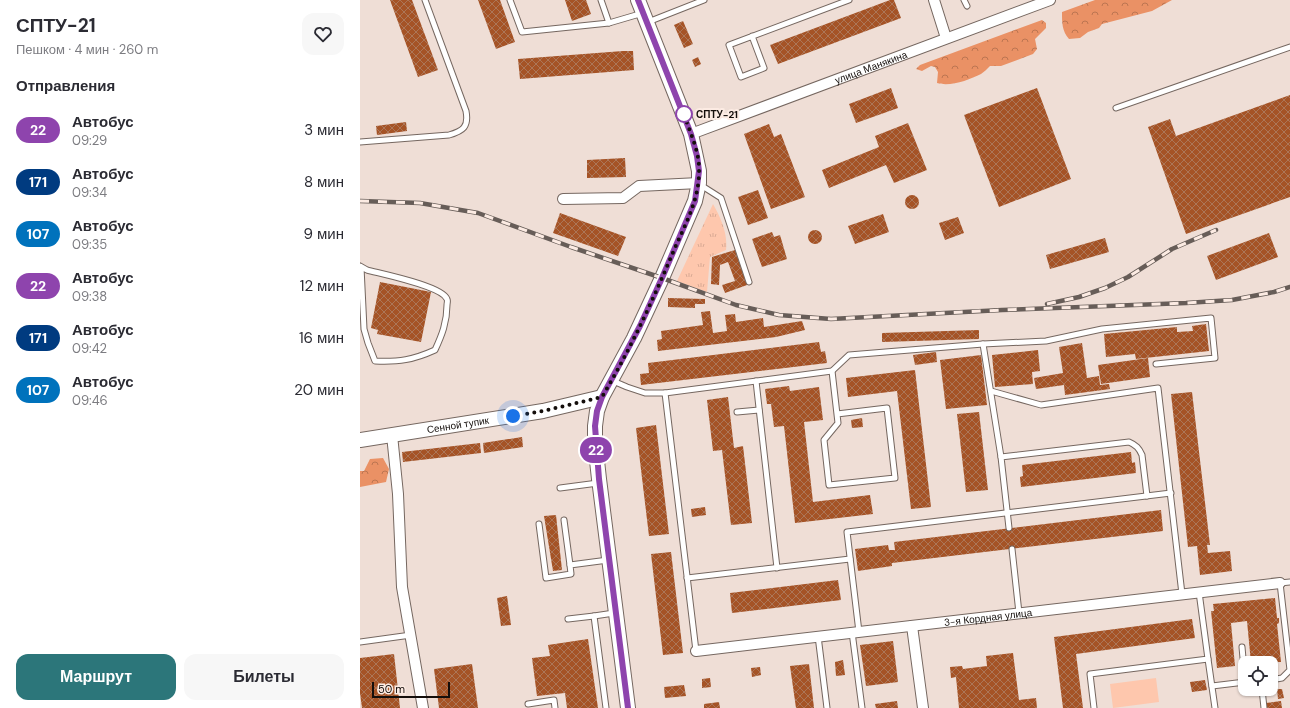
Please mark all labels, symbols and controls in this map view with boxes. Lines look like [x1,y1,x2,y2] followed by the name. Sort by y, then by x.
[16,13,96,38] text: СПТУ-21
[302,13,344,55] button: heart
[16,41,158,58] text: Пешком · 4 мин · 260 m
[833,47,909,86] street label: улица Манякина
[16,76,115,96] text: Отправления
[675,105,693,123] marker: СПТУ-21
[696,108,738,121] place label: СПТУ-21
[72,112,134,132] text: Автобус
[304,120,344,140] text: 3 мин
[30,121,46,139] text: 22
[72,132,107,149] text: 09:29
[72,164,134,184] text: Автобус
[304,172,344,192] text: 8 мин
[29,173,47,191] text: 171
[72,184,107,201] text: 09:34
[72,216,134,236] text: Автобус
[304,224,344,244] text: 9 мин
[27,225,49,243] text: 107
[72,236,107,253] text: 09:35
[72,268,134,288] text: Автобус
[300,276,344,296] text: 12 мин
[30,277,46,295] text: 22
[72,288,107,305] text: 09:38
[72,320,134,340] text: Автобус
[299,328,344,348] text: 16 мин
[29,329,47,347] text: 171
[72,340,107,357] text: 09:42
[72,372,134,392] text: Автобус
[294,380,344,400] text: 20 мин
[27,381,49,399] text: 107
[72,392,108,409] text: 09:46
[503,406,523,426] your location
[426,413,490,436] street label: Сенной тупик
[578,437,614,463] line badge: 22
[588,441,604,459] text: 22
[943,605,1033,629] street label: 3-я Кордная улица
[16,654,176,700] button: Маршрут
[184,654,344,700] button: Билеты
[1238,656,1278,696] map controls
[1238,656,1278,696] button: locate
[372,680,450,699] scale bar
[378,682,405,696] text: 50 m

